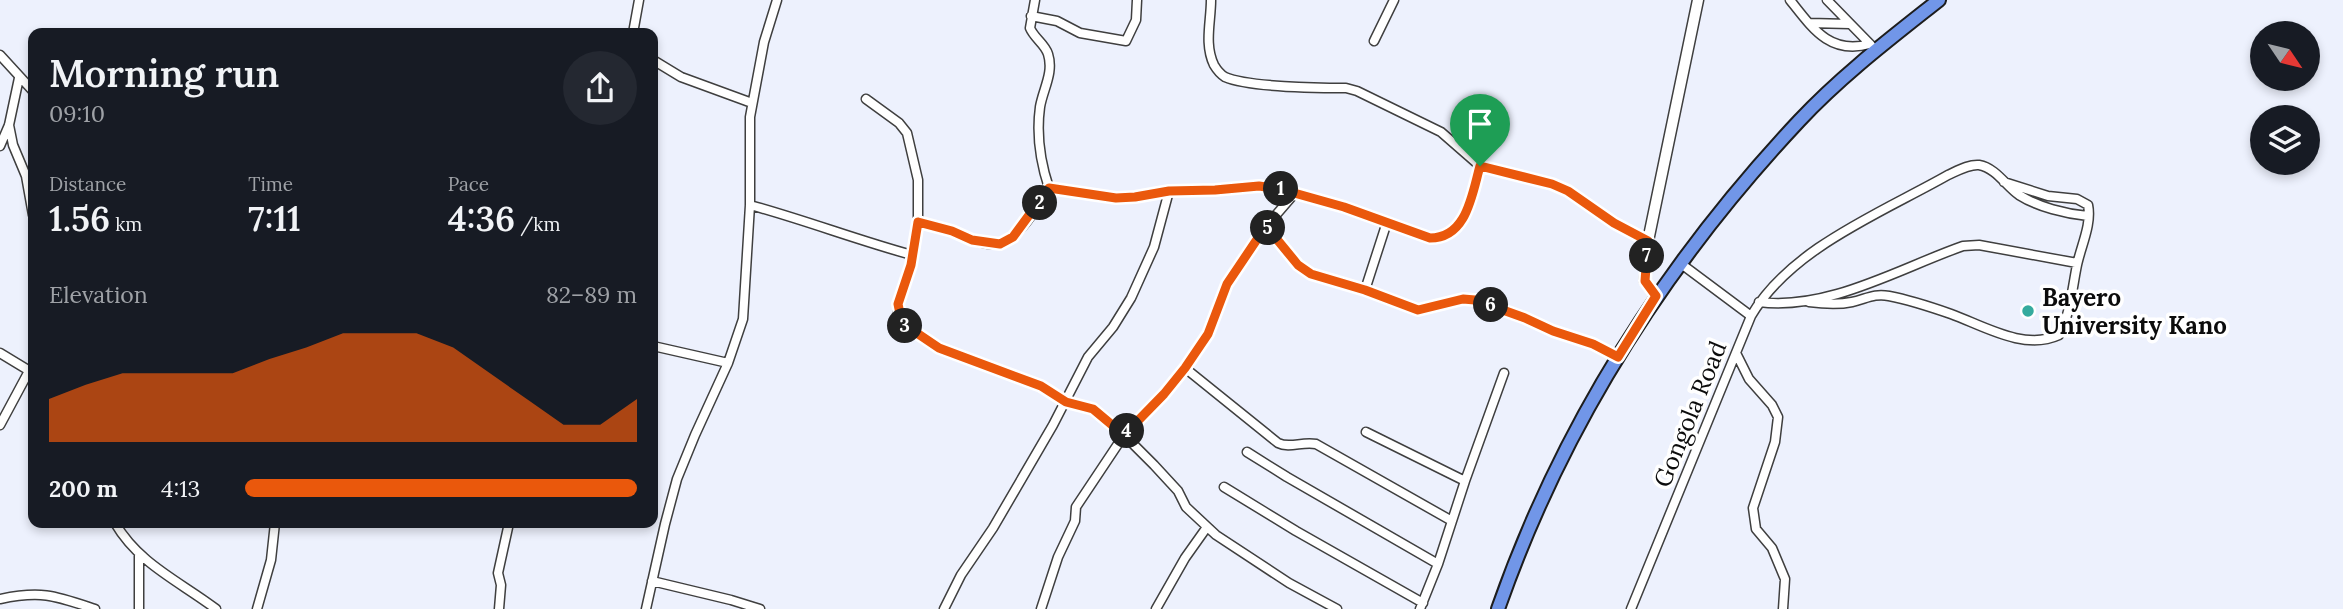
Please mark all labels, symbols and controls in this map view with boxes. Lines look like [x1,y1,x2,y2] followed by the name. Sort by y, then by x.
[2250,21,2320,91] north arrow
[2250,21,2320,175] map controls
[49,49,279,97] text: Morning run
[563,51,637,125] button: share
[1450,94,1510,166] pin
[49,99,105,128] text: 09:10
[1461,105,1499,143] icon: arrive
[2250,105,2320,175] button: layers
[49,172,126,196] text: Distance
[248,172,293,196] text: Time
[448,172,489,196] text: Pace
[1264,172,1298,206] pin: 1
[1277,176,1284,200] text: 1
[1023,186,1058,220] pin: 2
[1034,190,1045,214] text: 2
[49,196,110,241] text: 1.56
[248,196,301,241] text: 7:11
[448,196,515,241] text: 4:36
[1250,210,1286,246] pin: 5
[110,212,142,236] text: km
[515,212,561,236] text: /km
[1262,215,1273,239] text: 5
[1630,238,1664,274] pin: 7
[1642,243,1651,267] text: 7
[49,280,148,309] text: Elevation
[546,280,637,309] text: 82–89 m
[2042,282,2227,341] place label: Bayero University Kano
[1474,288,1508,322] pin: 6
[1485,292,1496,316] text: 6
[2020,303,2036,319] marker: Bayero University Kano
[888,308,922,344] pin: 3
[899,313,910,337] text: 3
[1647,336,1733,492] street label: Gongola Road
[1110,414,1144,448] pin: 4
[1121,418,1132,442] text: 4
[49,474,118,503] text: 200 m
[161,474,200,503] text: 4:13

